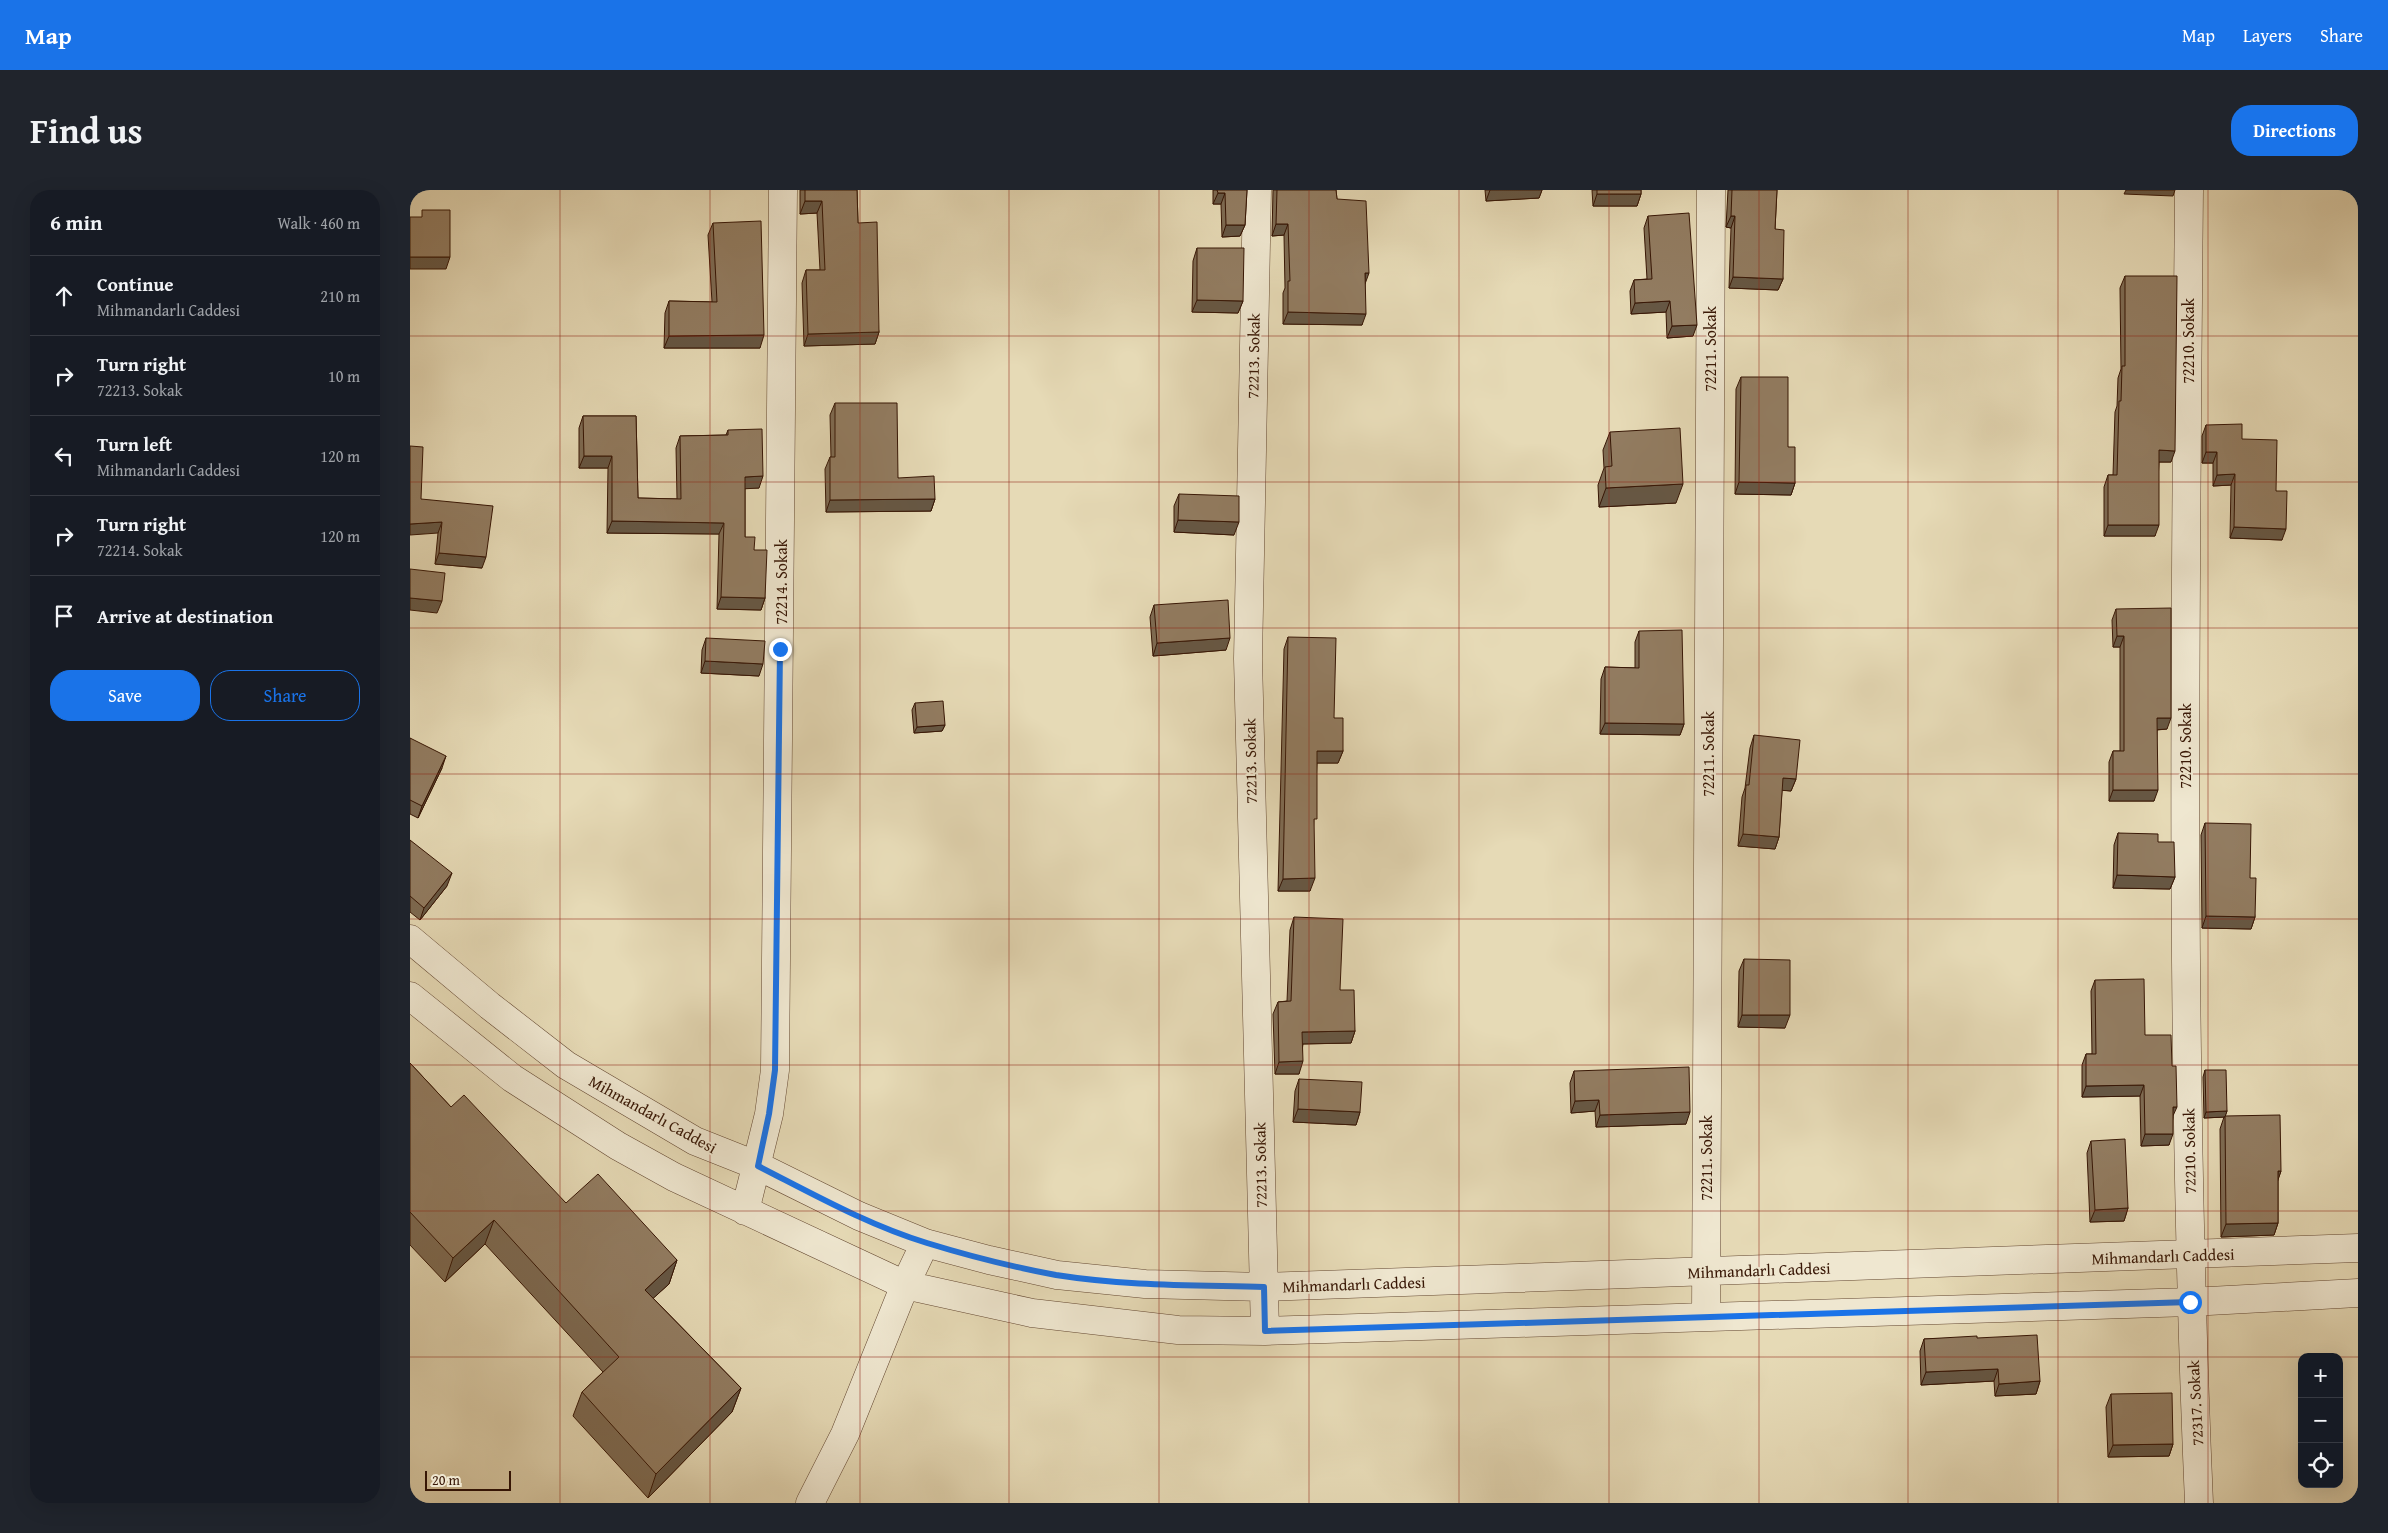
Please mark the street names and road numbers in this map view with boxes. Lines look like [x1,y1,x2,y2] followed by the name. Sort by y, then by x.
[2176,297,2200,384] street label: 72210. Sokak
[1698,305,1722,392] street label: 72211. Sokak
[1240,312,1266,399] street label: 72213. Sokak
[769,538,793,625] street label: 72214. Sokak
[2173,702,2197,789] street label: 72210. Sokak
[1696,710,1720,797] street label: 72211. Sokak
[1237,717,1263,804] street label: 72213. Sokak
[585,1069,722,1159] street label: Mihmandarlı Caddesi
[2176,1107,2202,1194] street label: 72210. Sokak
[1694,1114,1718,1201] street label: 72211. Sokak
[1247,1121,1273,1208] street label: 72213. Sokak
[2091,1241,2235,1270] street label: Mihmandarlı Caddesi
[1687,1255,1831,1284] street label: Mihmandarlı Caddesi
[1282,1269,1426,1298] street label: Mihmandarlı Caddesi
[2181,1359,2209,1446] street label: 72317. Sokak

